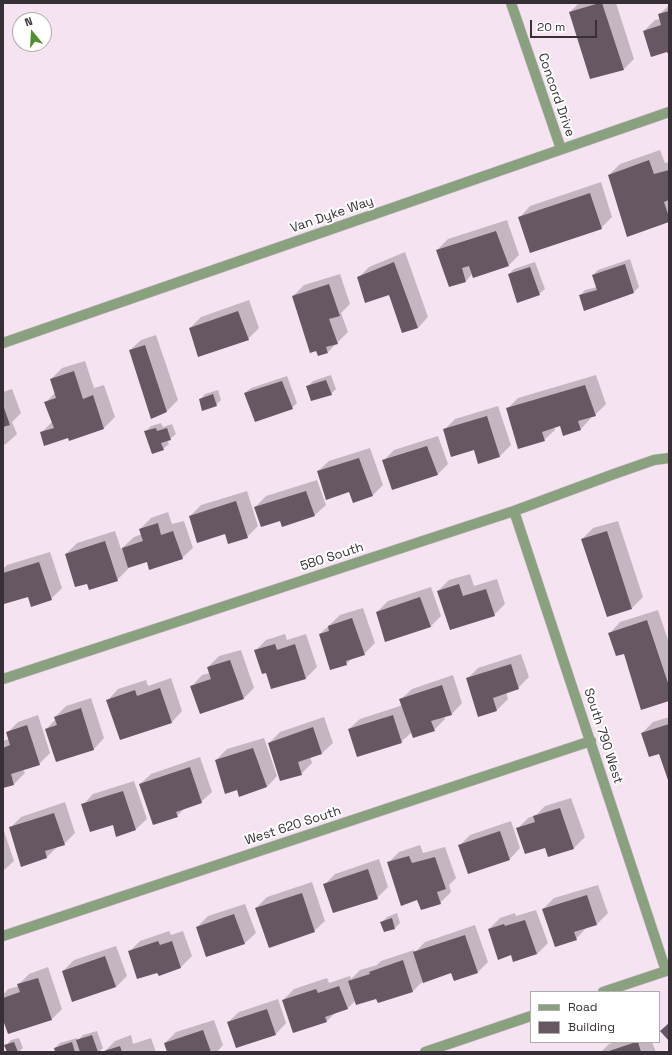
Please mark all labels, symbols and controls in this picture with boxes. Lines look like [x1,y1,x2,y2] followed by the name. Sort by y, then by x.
[12,12,52,52] north arrow
[532,12,599,38] scale bar
[23,14,34,29] text: N
[537,19,565,35] text: 20 m
[534,51,578,139] street label: Concord Drive
[288,193,376,237] street label: Van Dyke Way
[298,539,366,575] street label: 580 South
[580,686,626,786] street label: South 790 West
[243,803,343,849] street label: West 620 South
[530,991,660,1043] legend
[568,999,597,1015] text: Road
[568,1019,615,1035] text: Building

